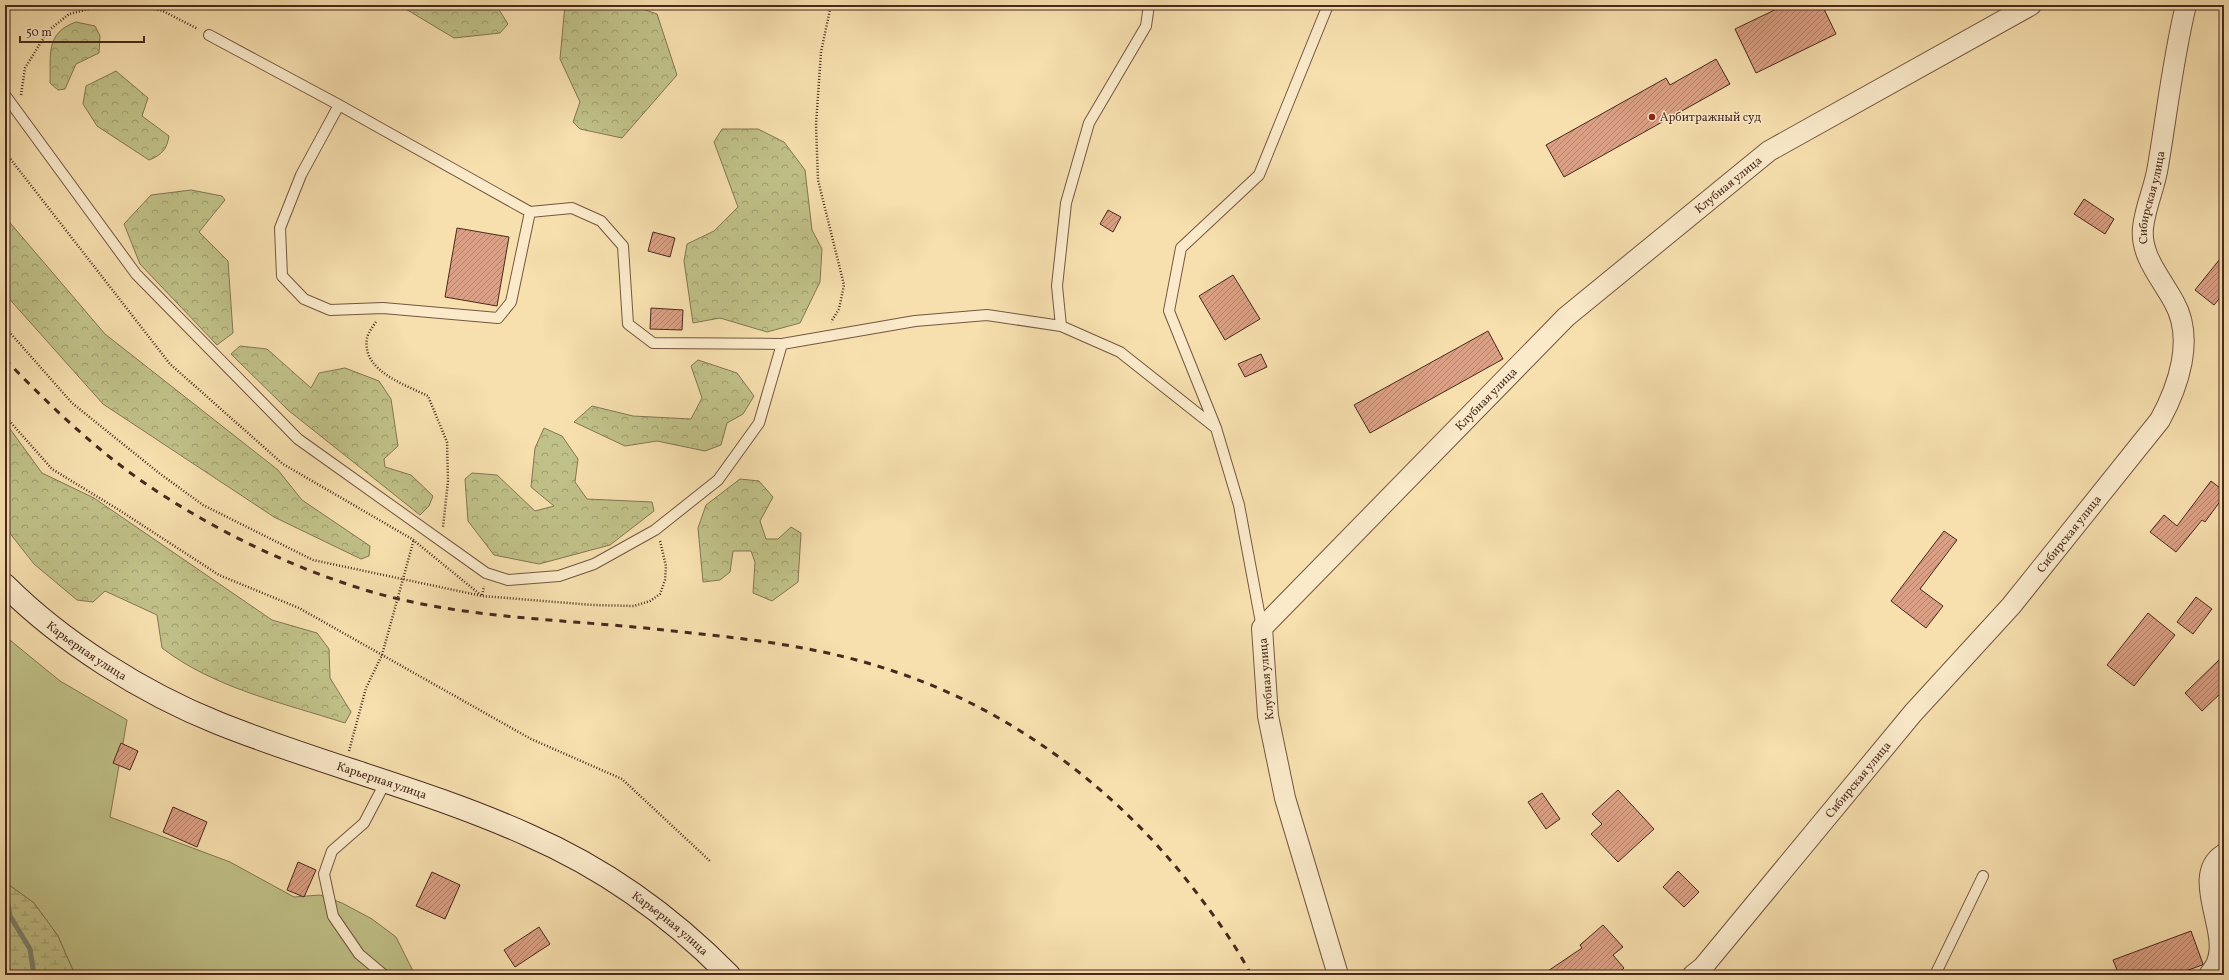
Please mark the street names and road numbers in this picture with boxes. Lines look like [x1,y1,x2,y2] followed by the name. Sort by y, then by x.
[2136,150,2169,245] street label: Сибирская улица
[1692,153,1766,218] street label: Клубная улица
[1452,365,1521,435] street label: Клубная улица
[2034,492,2106,577] street label: Сибирская улица
[43,618,129,685] street label: Карьерная улица
[1255,637,1279,721] street label: Клубная улица
[1822,738,1895,822] street label: Сибирская улица
[334,759,429,804] street label: Карьерная улица
[628,888,711,960] street label: Карьерная улица

